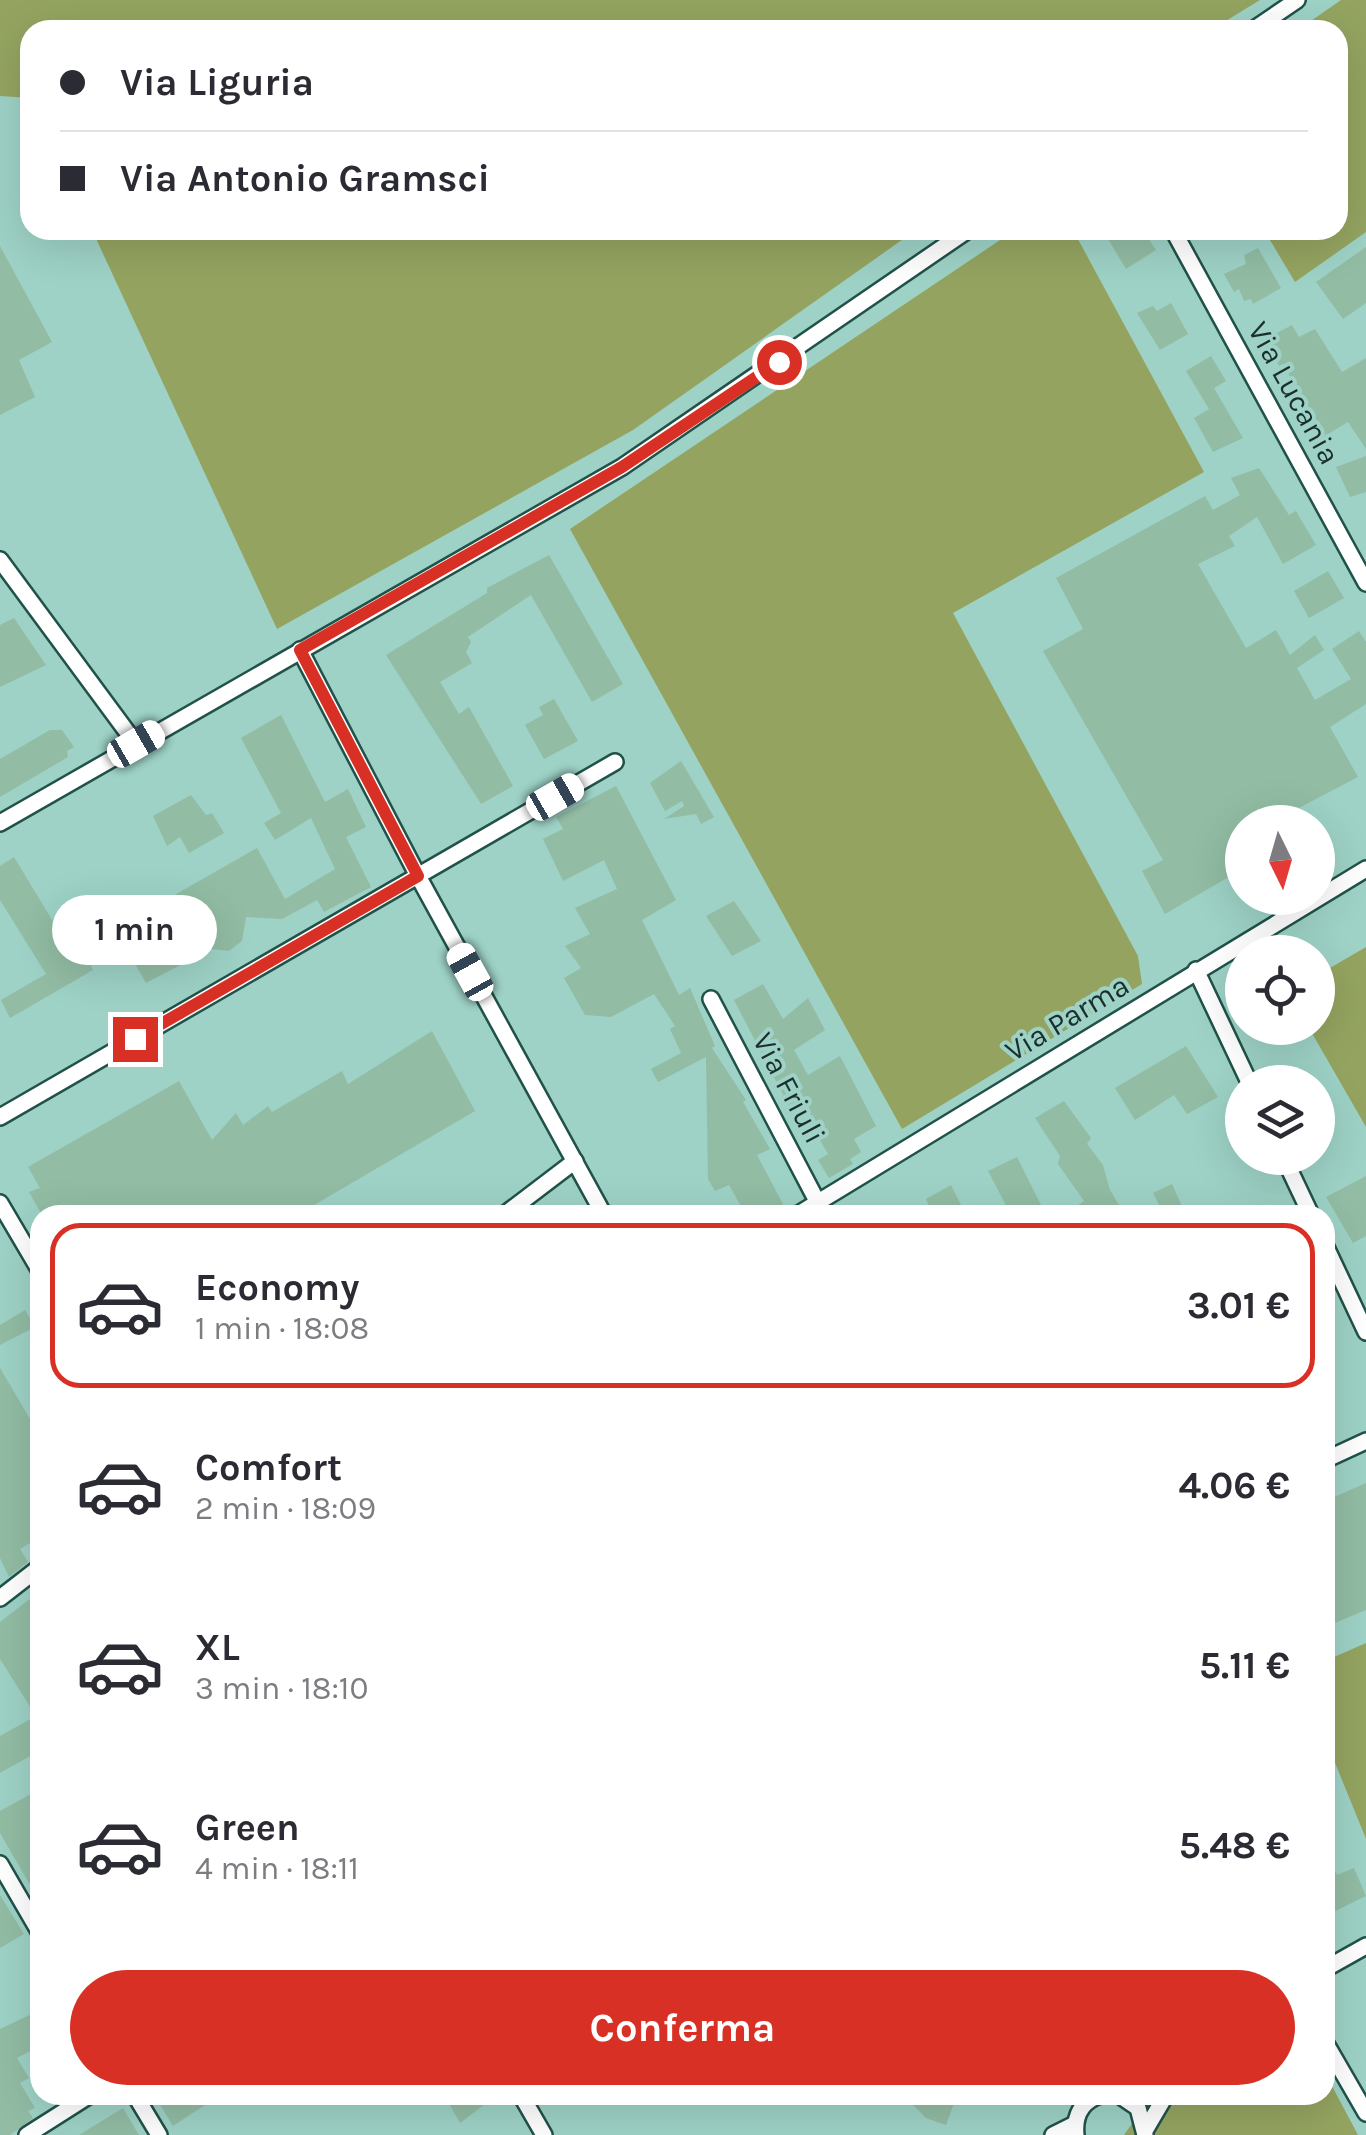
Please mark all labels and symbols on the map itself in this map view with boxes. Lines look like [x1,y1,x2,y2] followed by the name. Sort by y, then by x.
[1240,316,1348,470] street label: Via Lucania
[757,340,802,385] route start
[103,716,169,772] car
[522,769,588,825] car
[1225,805,1335,915] north arrow
[52,894,218,964] callout: 1 min
[442,938,498,1006] car
[999,967,1135,1069] street label: Via Parma
[113,1017,158,1062] route end
[745,1026,833,1150] street label: Via Friuli

